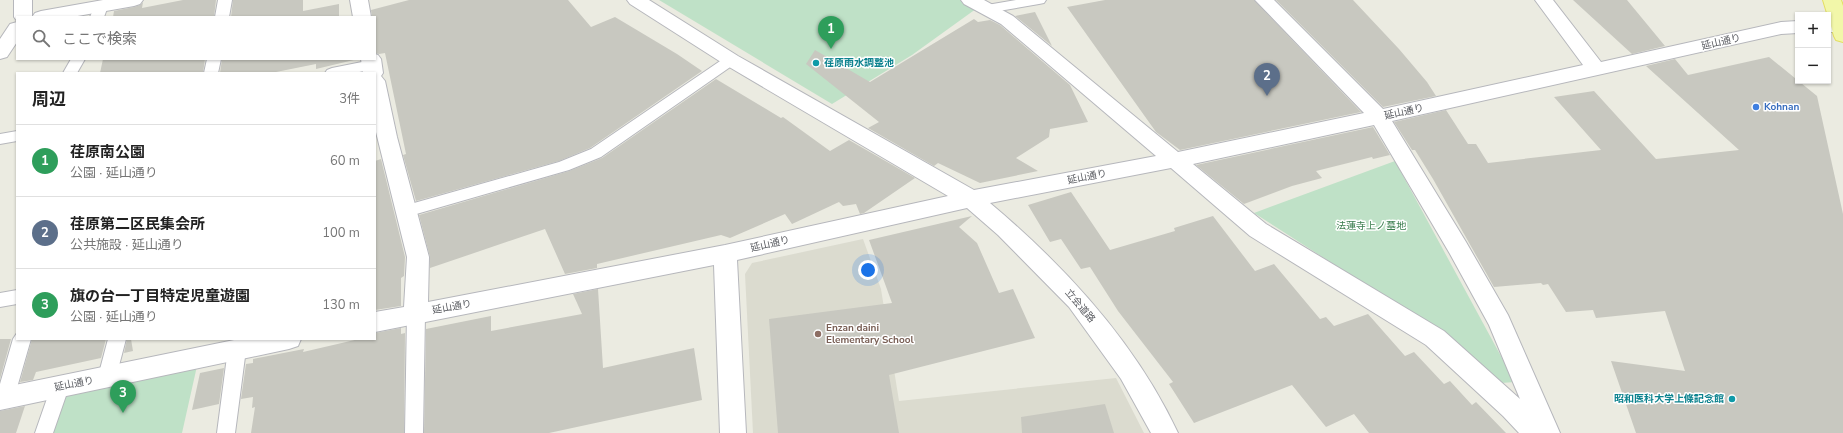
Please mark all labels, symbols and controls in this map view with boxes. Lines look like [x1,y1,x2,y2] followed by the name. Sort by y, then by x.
[1795,12,1831,84] map controls
[1795,12,1831,48] button: +
[16,16,376,60] search box
[818,16,844,49] pin: 1
[30,27,52,49] icon: search
[62,29,137,49] text: ここで検索
[1700,31,1742,53] street label: 延山通り
[1795,48,1831,84] button: −
[824,56,894,70] place label: 荏原雨水調整池
[811,58,821,68] marker: 荏原雨水調整池
[1254,63,1280,96] pin: 2
[32,88,66,111] text: 周辺
[339,90,360,108] text: 3件
[1764,100,1799,114] place label: Kohnan
[1383,101,1425,123] street label: 延山通り
[1751,102,1761,112] marker: Kohnan
[70,142,145,162] text: 荏原南公園
[41,152,49,170] text: 1
[330,152,360,170] text: 60 m
[70,164,158,182] text: 公園 · 延山通り
[1066,166,1108,188] street label: 延山通り
[70,214,205,234] text: 荏原第二区民集会所
[1336,219,1407,233] park label: 法蓮寺上ノ墓地
[41,224,49,242] text: 2
[322,224,360,242] text: 100 m
[749,233,791,255] street label: 延山通り
[70,236,184,254] text: 公共施設 · 延山通り
[858,260,878,280] your location
[70,286,250,306] text: 旗の台一丁目特定児童遊園
[1062,286,1098,326] street label: 立会道路
[41,296,49,314] text: 3
[322,296,360,314] text: 130 m
[431,297,473,317] street label: 延山通り
[70,308,158,326] text: 公園 · 延山通り
[826,321,914,347] place label: Enzan daini Elementary School
[813,329,823,339] marker: Enzan daini Elementary School
[53,373,95,395] street label: 延山通り
[110,380,136,413] pin: 3
[1614,392,1724,406] place label: 昭和医科大学上條記念館
[1727,394,1737,404] marker: 昭和医科大学上條記念館

